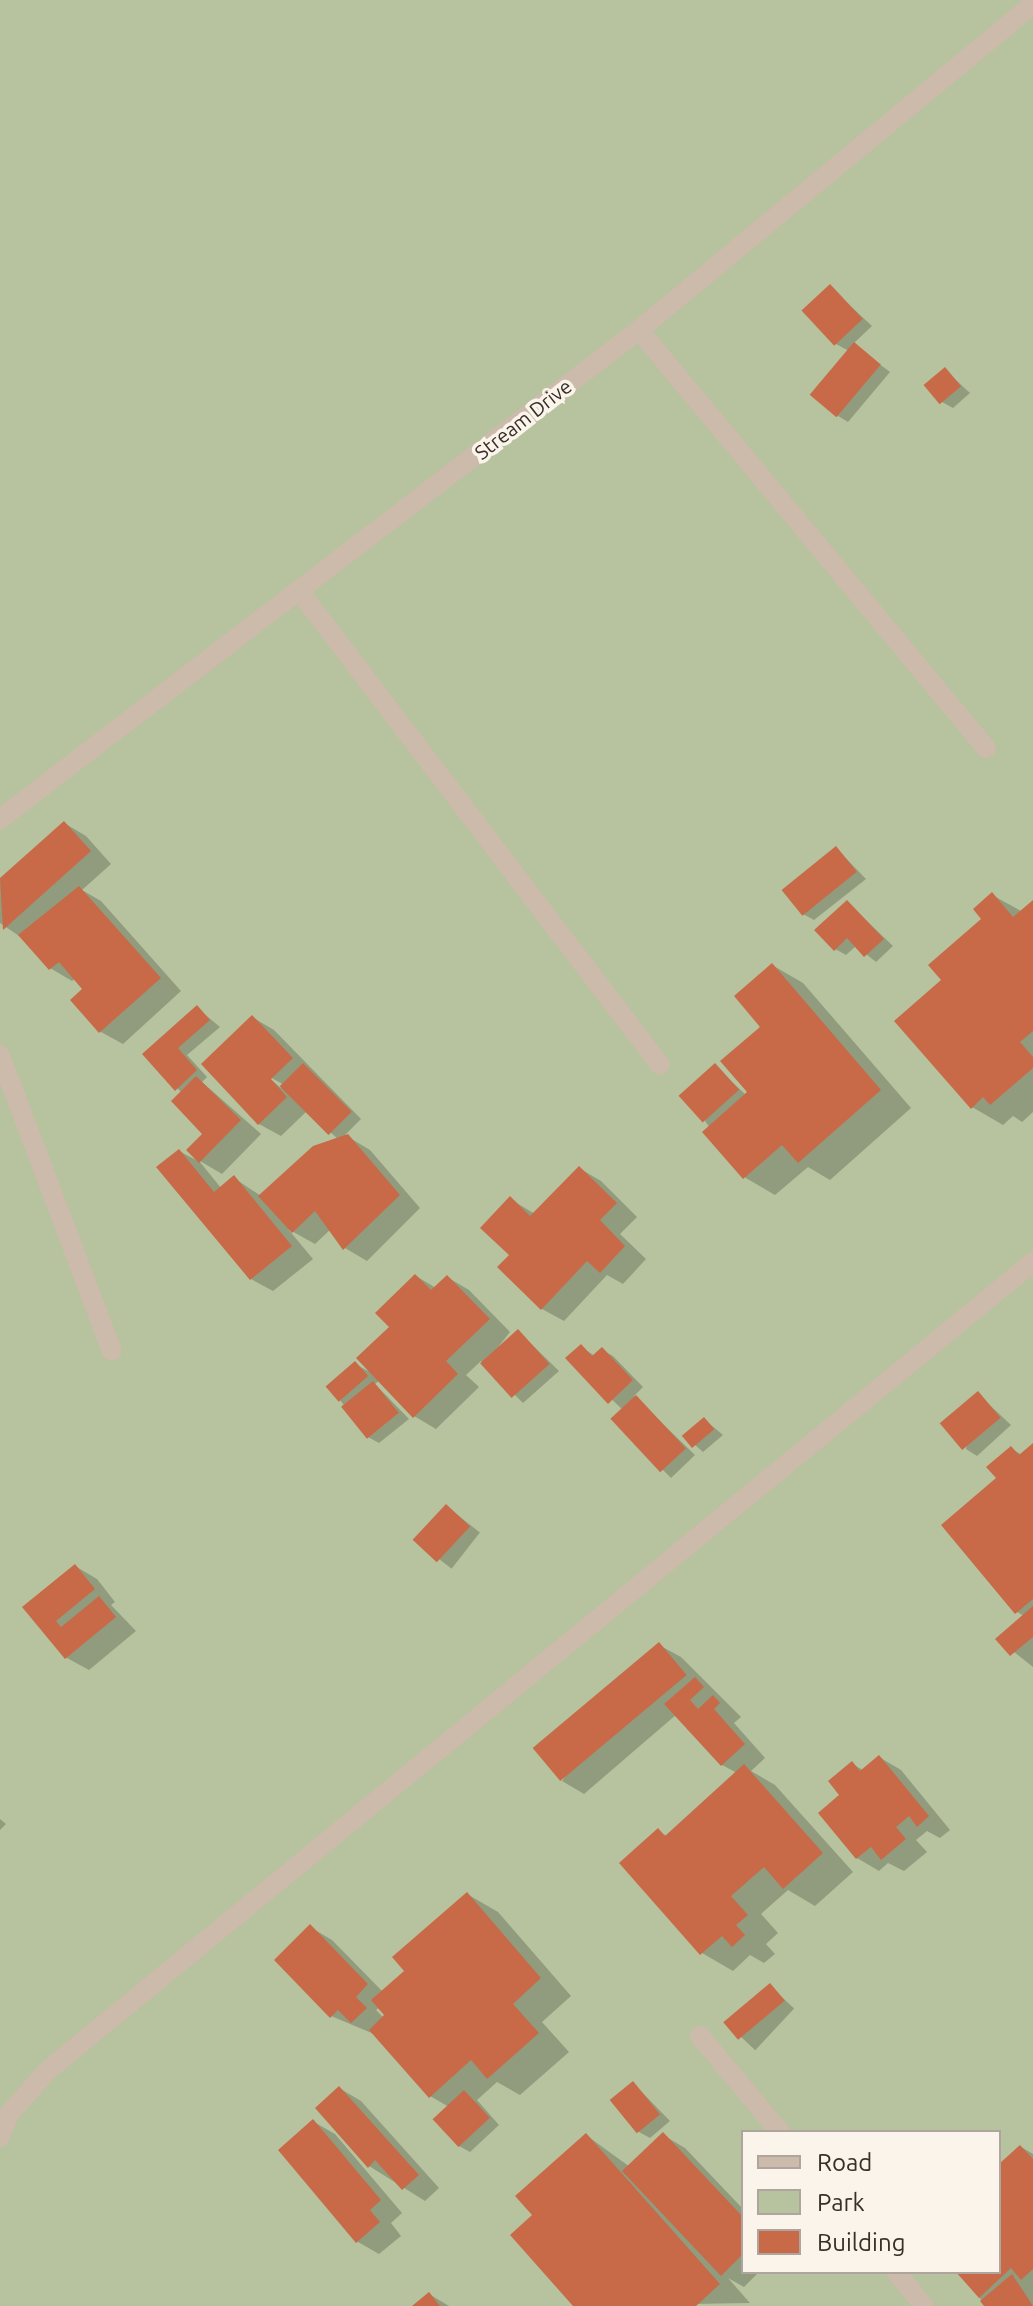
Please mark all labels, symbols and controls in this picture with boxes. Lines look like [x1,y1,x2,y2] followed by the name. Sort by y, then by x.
[470,374,576,464] street label: Stream Drive
[741,2130,1001,2274] legend
[817,2149,872,2176] text: Road
[817,2189,865,2216] text: Park
[817,2229,905,2256] text: Building

